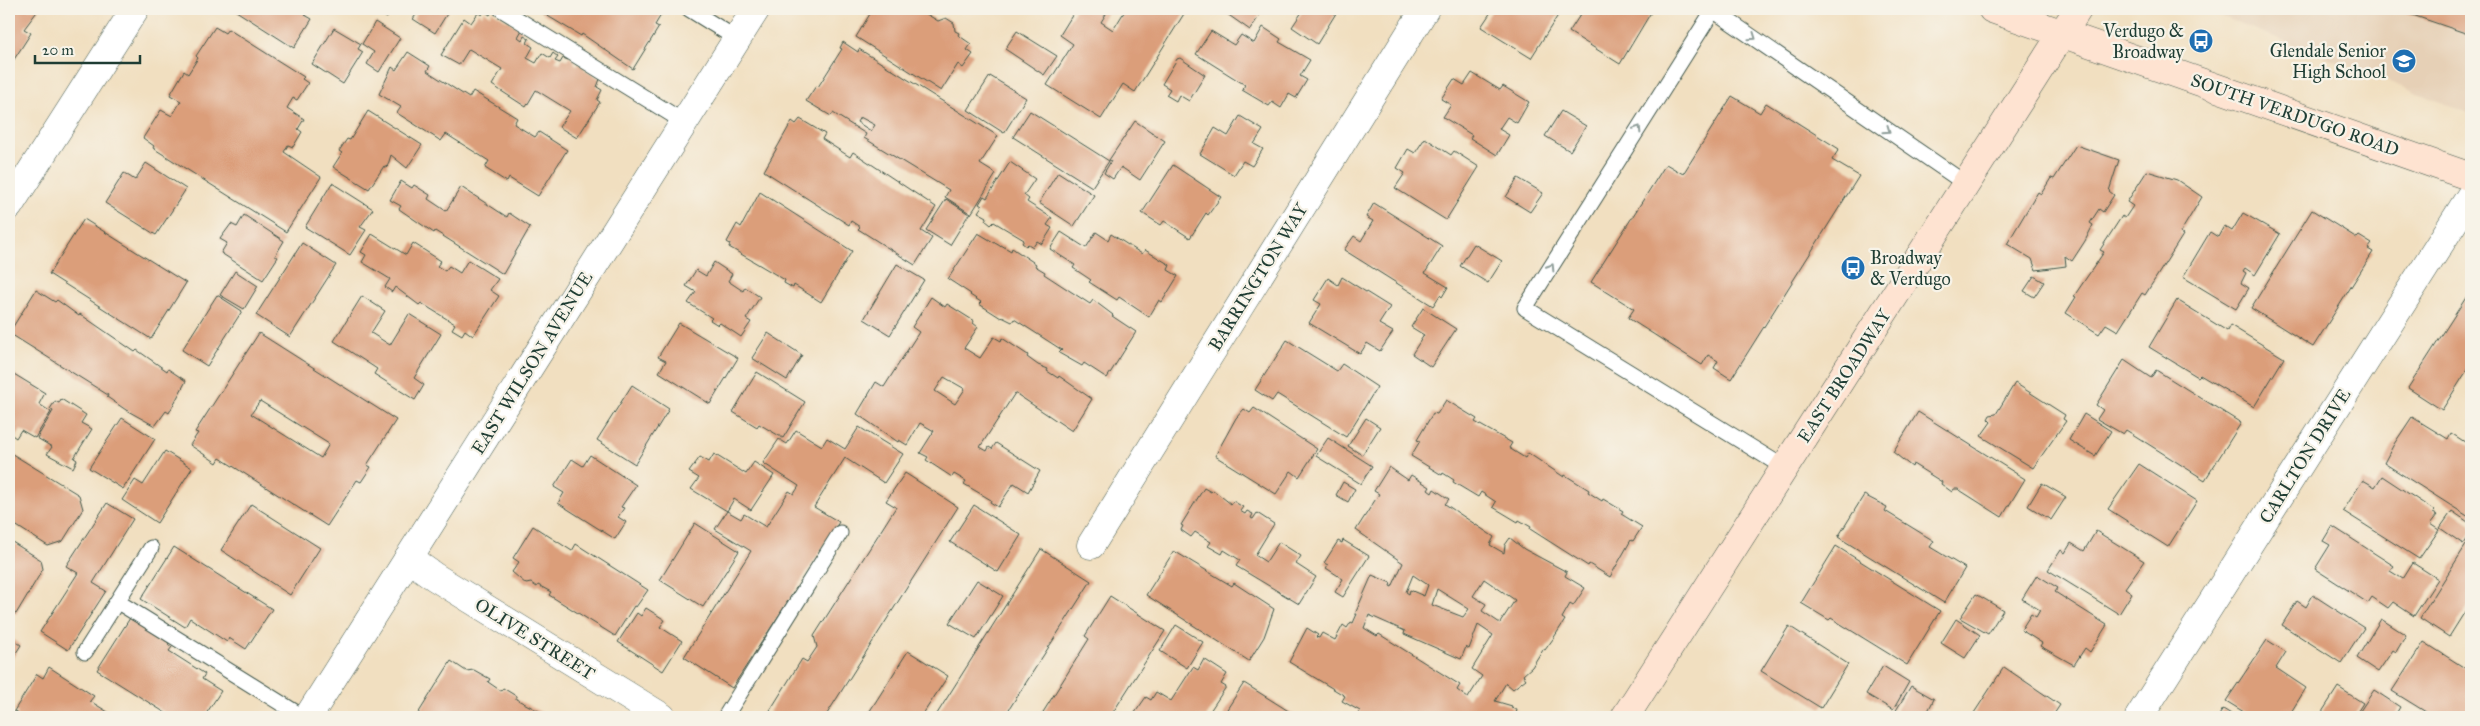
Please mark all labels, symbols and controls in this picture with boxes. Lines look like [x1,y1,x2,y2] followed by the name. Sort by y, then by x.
[2102,20,2185,63] place label: Verdugo & Broadway
[2188,28,2214,54] bus stop icon: Verdugo & Broadway
[1748,31,1757,41] one-way arrow
[35,32,140,64] scale bar
[2270,40,2386,84] place label: Glendale Senior High School
[42,41,74,59] text: 20 m
[2391,48,2417,74] school or university icon: Glendale Senior High School
[2188,69,2402,161] street label: SOUTH VERDUGO ROAD
[1881,124,1890,133] one-way arrow
[1632,125,1641,135] one-way arrow
[1204,199,1313,355] street label: BARRINGTON WAY
[1870,247,1951,291] place label: Broadway & Verdugo
[1840,255,1866,281] bus stop icon: Broadway & Verdugo
[1545,263,1555,272] one-way arrow
[467,268,597,458] street label: EAST WILSON AVENUE
[1793,305,1896,447] street label: EAST BROADWAY
[2255,385,2355,527] street label: CARLTON DRIVE
[471,593,599,685] street label: OLIVE STREET

